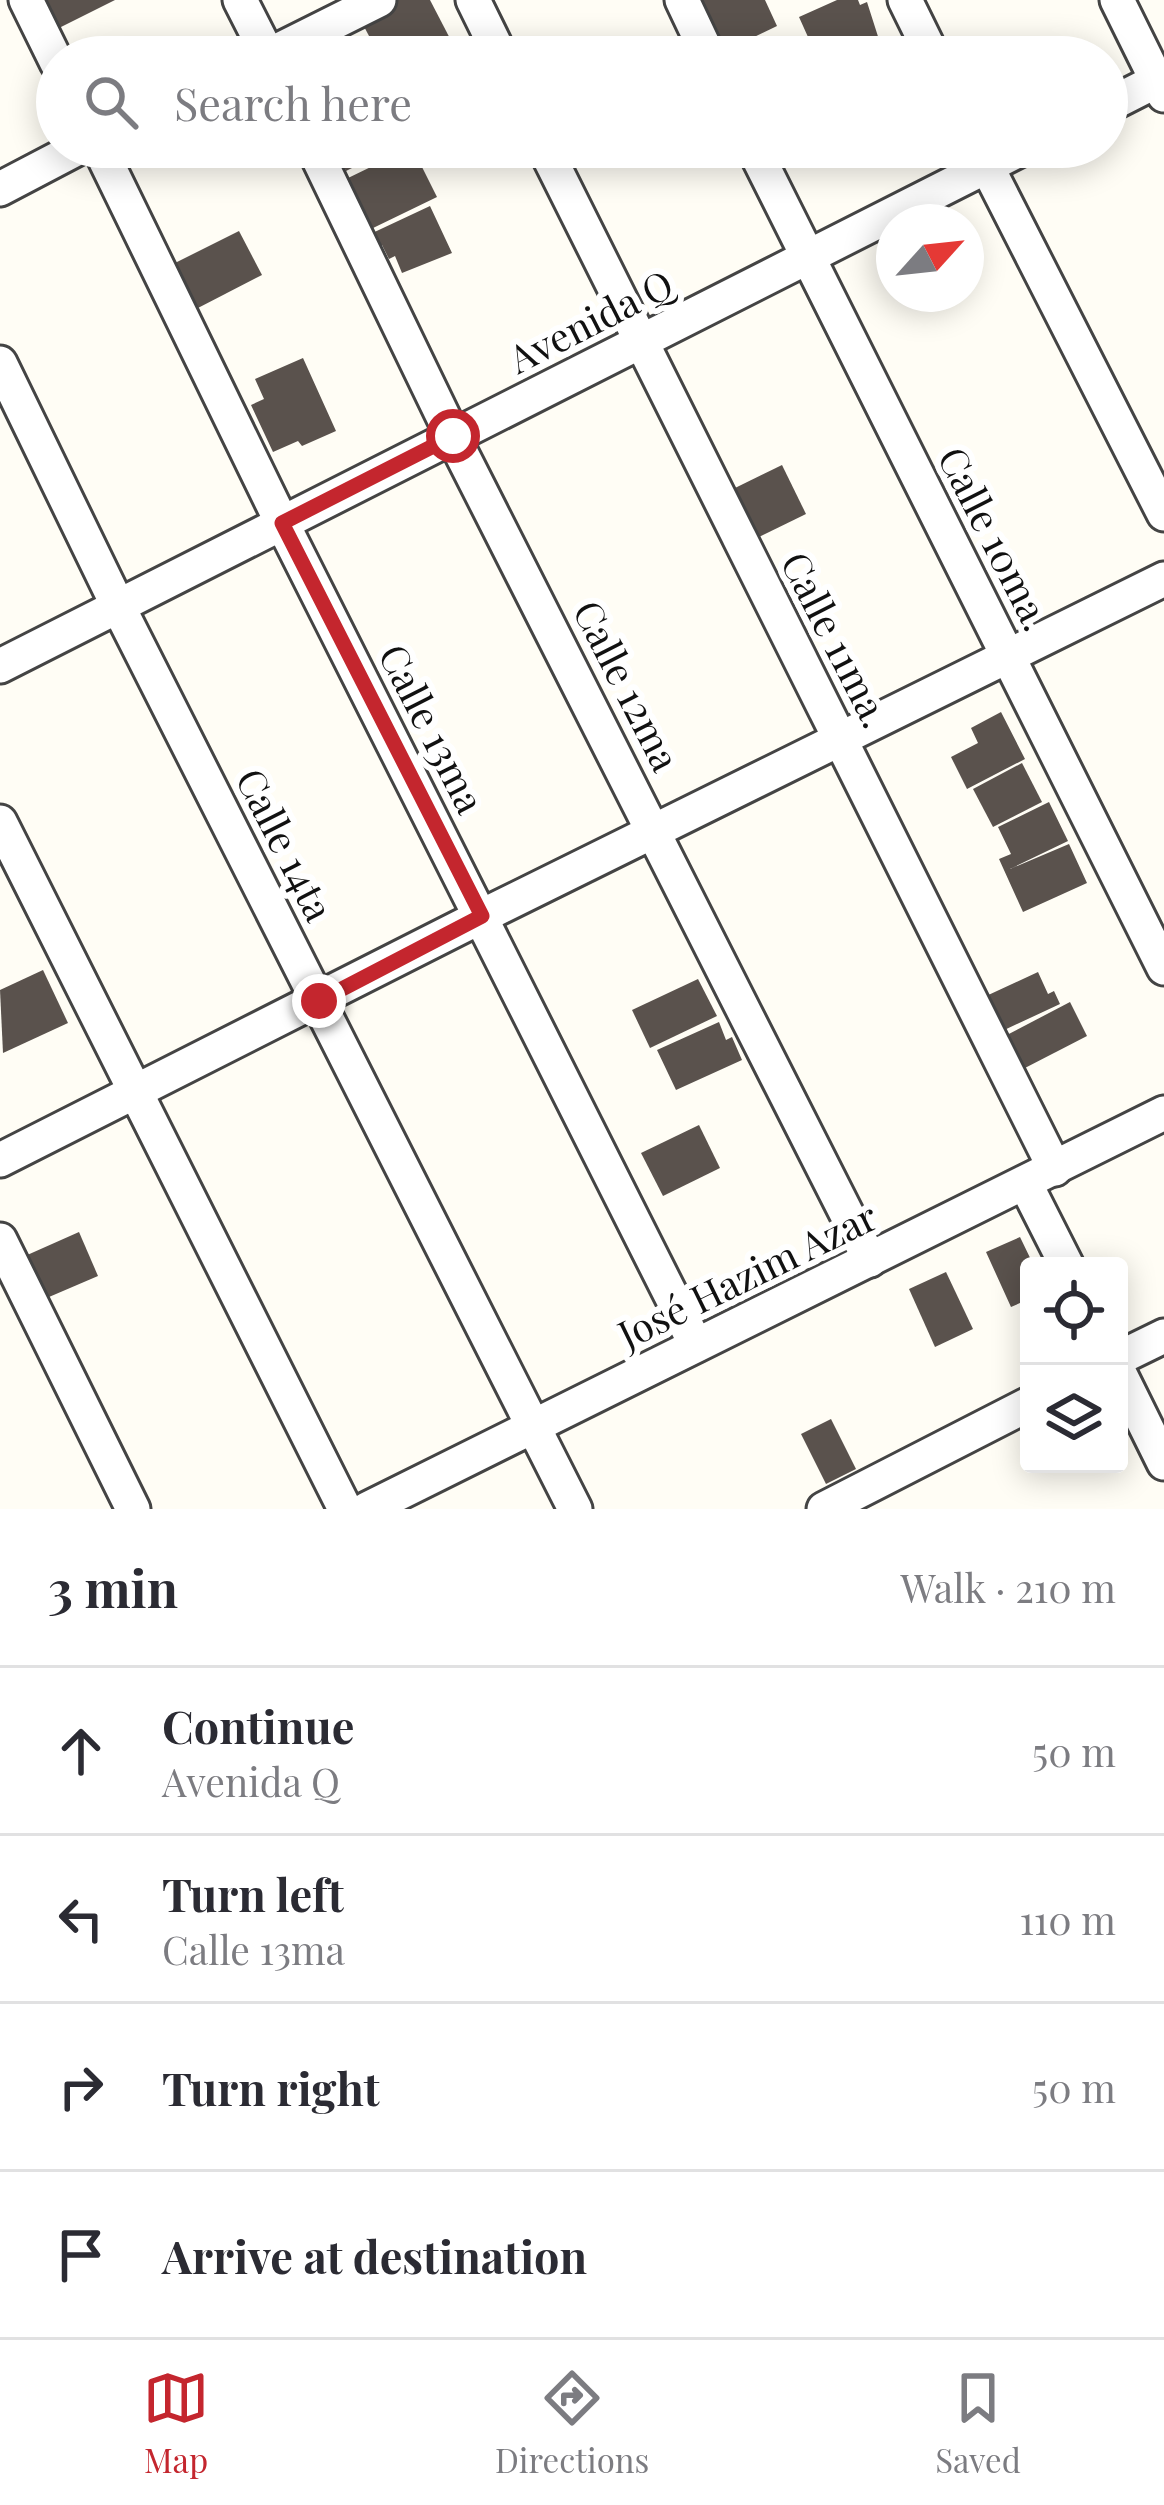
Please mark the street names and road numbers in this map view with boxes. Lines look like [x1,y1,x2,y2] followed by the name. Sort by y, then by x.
[498,256,682,384] street label: Avenida Q
[928,437,1064,639] street label: Calle 10ma.
[771,542,903,736] street label: Calle 11ma.
[563,591,693,780] street label: Calle 12ma
[368,635,498,822] street label: Calle 13ma
[225,759,347,930] street label: Calle 14ta
[608,1189,885,1360] street label: José Hazim Azar

